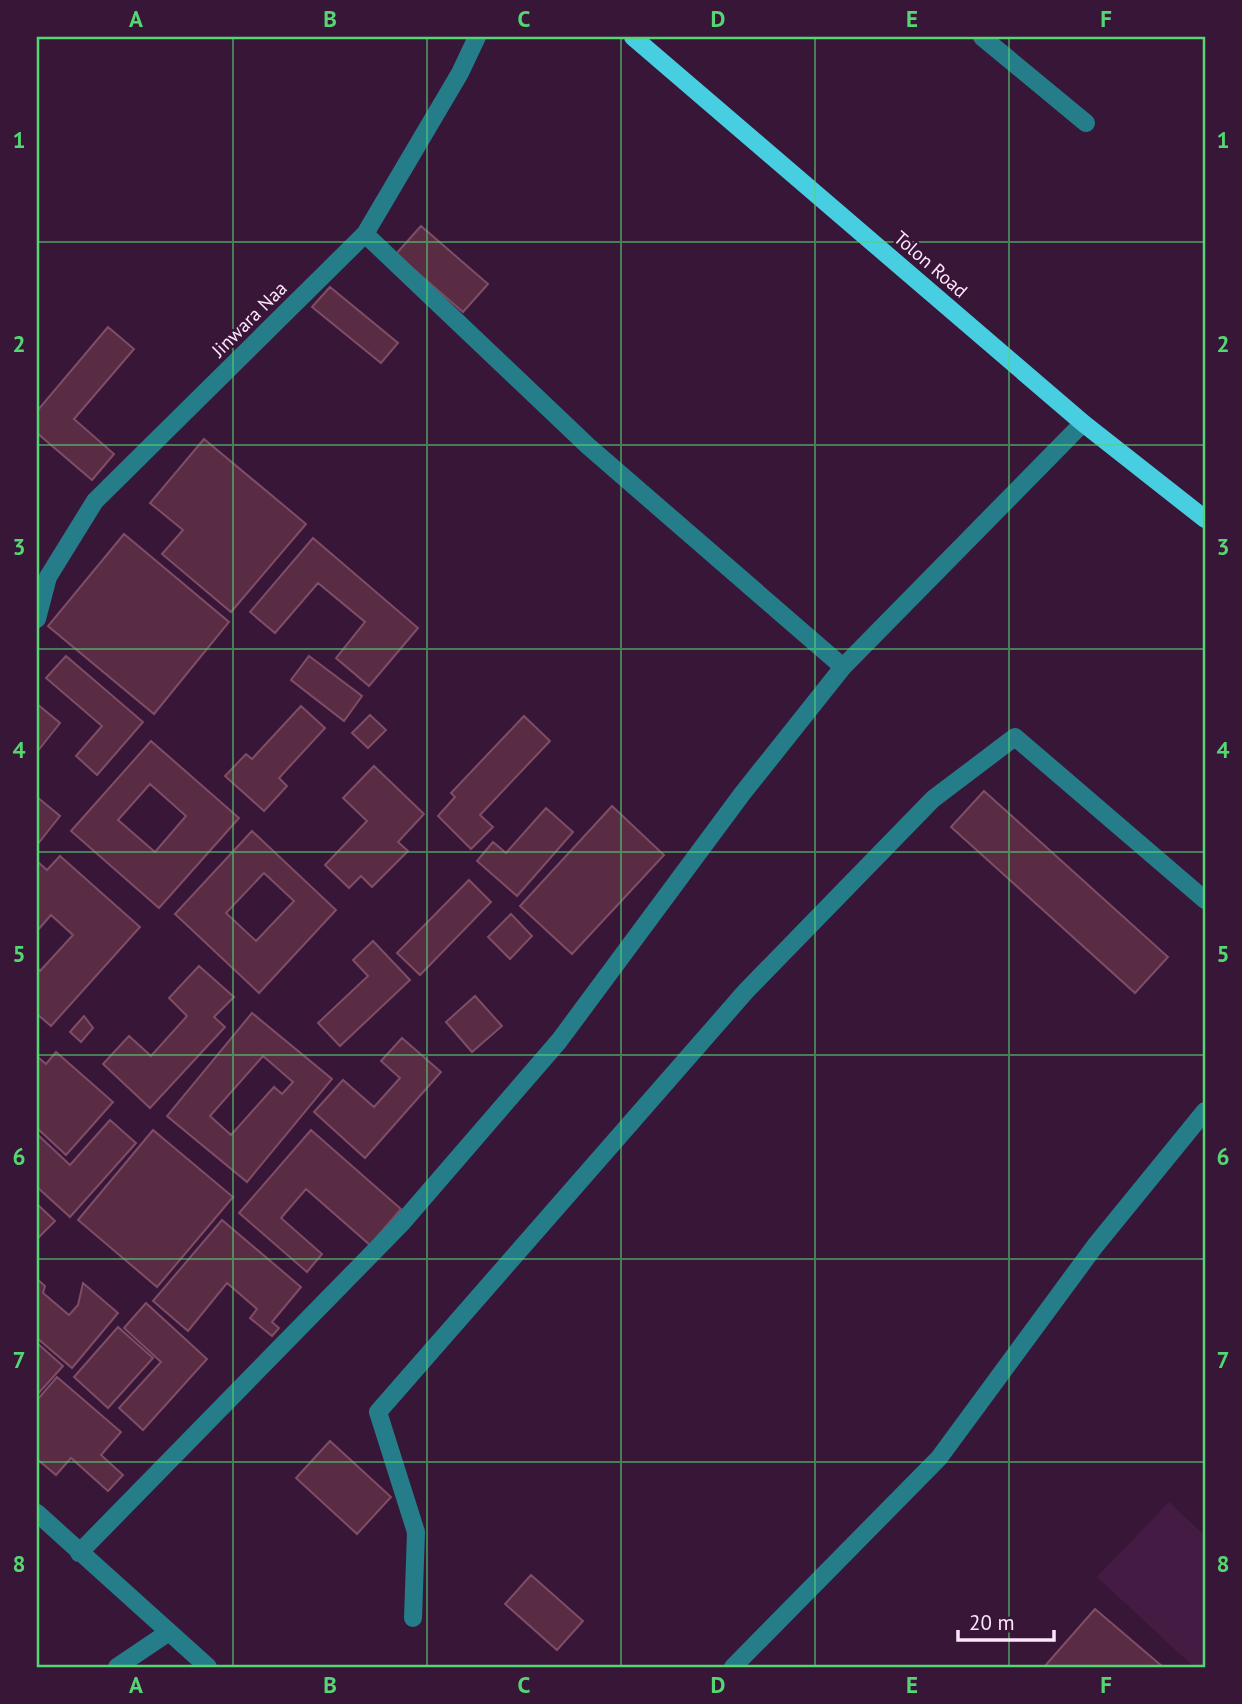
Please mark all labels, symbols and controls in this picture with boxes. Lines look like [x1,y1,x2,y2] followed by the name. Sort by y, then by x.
[129,4,143,33] text: A
[323,4,337,33] text: B
[518,4,531,33] text: C
[711,4,725,33] text: D
[906,4,918,33] text: E
[1100,4,1112,33] text: F
[12,125,26,154] text: 1
[1216,125,1230,154] text: 1
[889,226,973,302] street label: Tolon Road
[206,276,292,362] street label: Jinwara Naa
[12,329,26,358] text: 2
[1216,329,1230,358] text: 2
[12,532,26,561] text: 3
[1216,532,1230,561] text: 3
[12,735,26,764] text: 4
[1216,735,1230,764] text: 4
[12,939,26,968] text: 5
[1216,939,1230,968] text: 5
[12,1142,26,1171] text: 6
[1216,1142,1230,1171] text: 6
[12,1345,26,1374] text: 7
[1216,1345,1230,1374] text: 7
[12,1549,26,1578] text: 8
[1216,1549,1230,1578] text: 8
[958,1599,1055,1643] scale bar
[969,1609,1015,1636] text: 20 m
[129,1670,143,1699] text: A
[323,1670,337,1699] text: B
[518,1670,531,1699] text: C
[711,1670,725,1699] text: D
[906,1670,918,1699] text: E
[1100,1670,1112,1699] text: F

